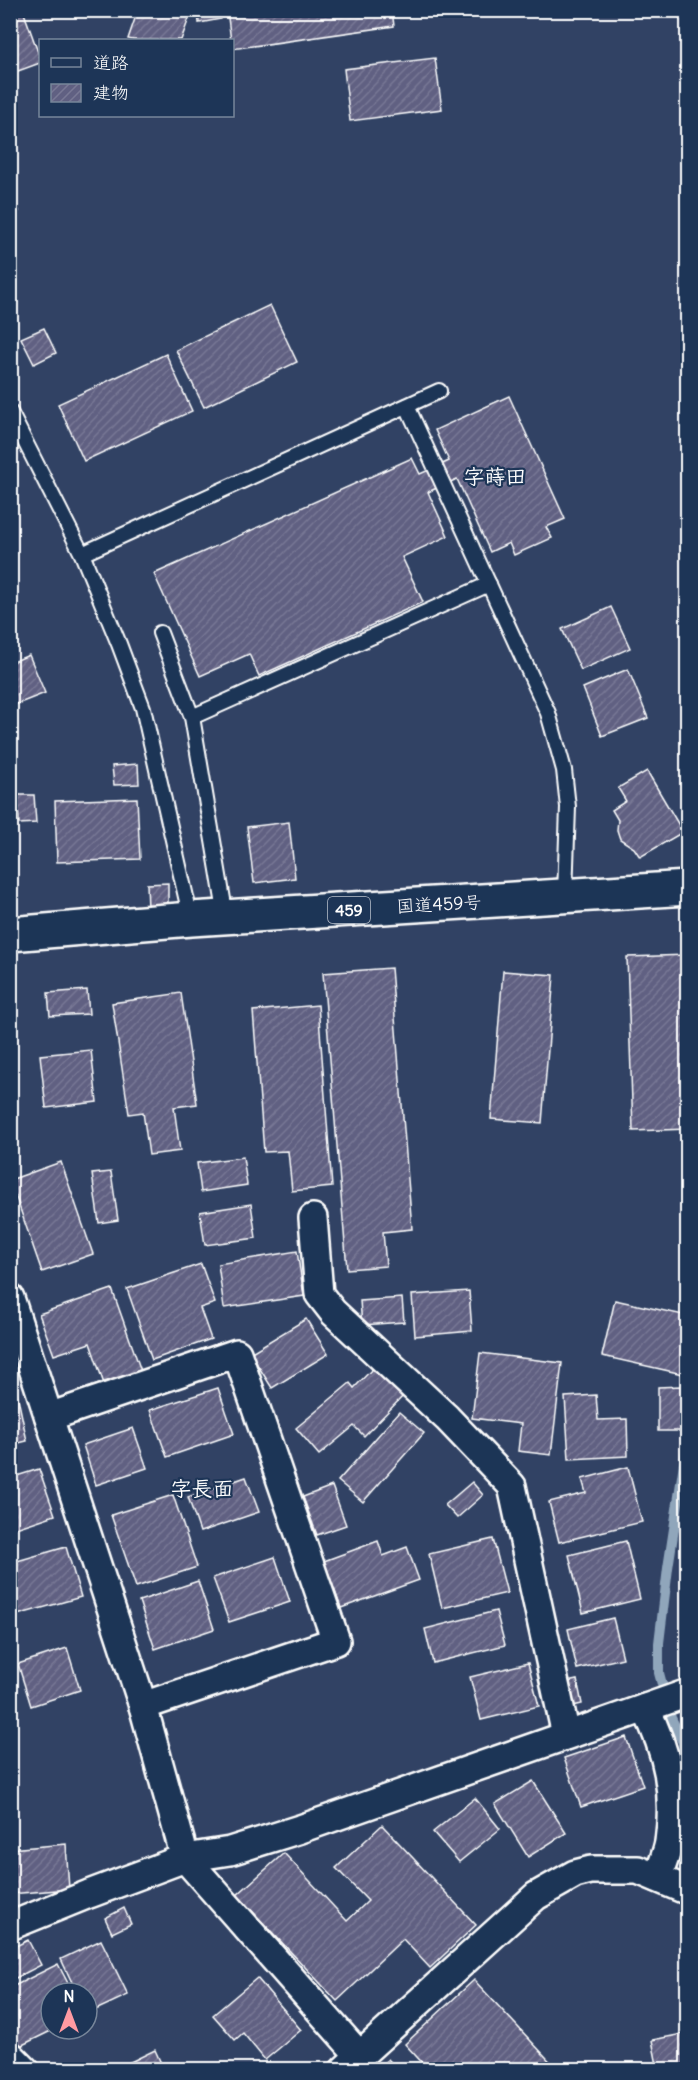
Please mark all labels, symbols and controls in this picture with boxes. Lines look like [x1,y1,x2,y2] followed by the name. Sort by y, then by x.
[39,39,234,117] legend
[93,51,129,74] text: 道路
[93,81,129,104] text: 建物
[464,463,527,490] district label: 字蒔田
[396,890,482,918] street label: 国道459号
[328,897,370,923] road number: 459
[171,1475,234,1502] district label: 字長面
[39,1981,99,2041] north arrow
[63,1986,75,2006] text: N

